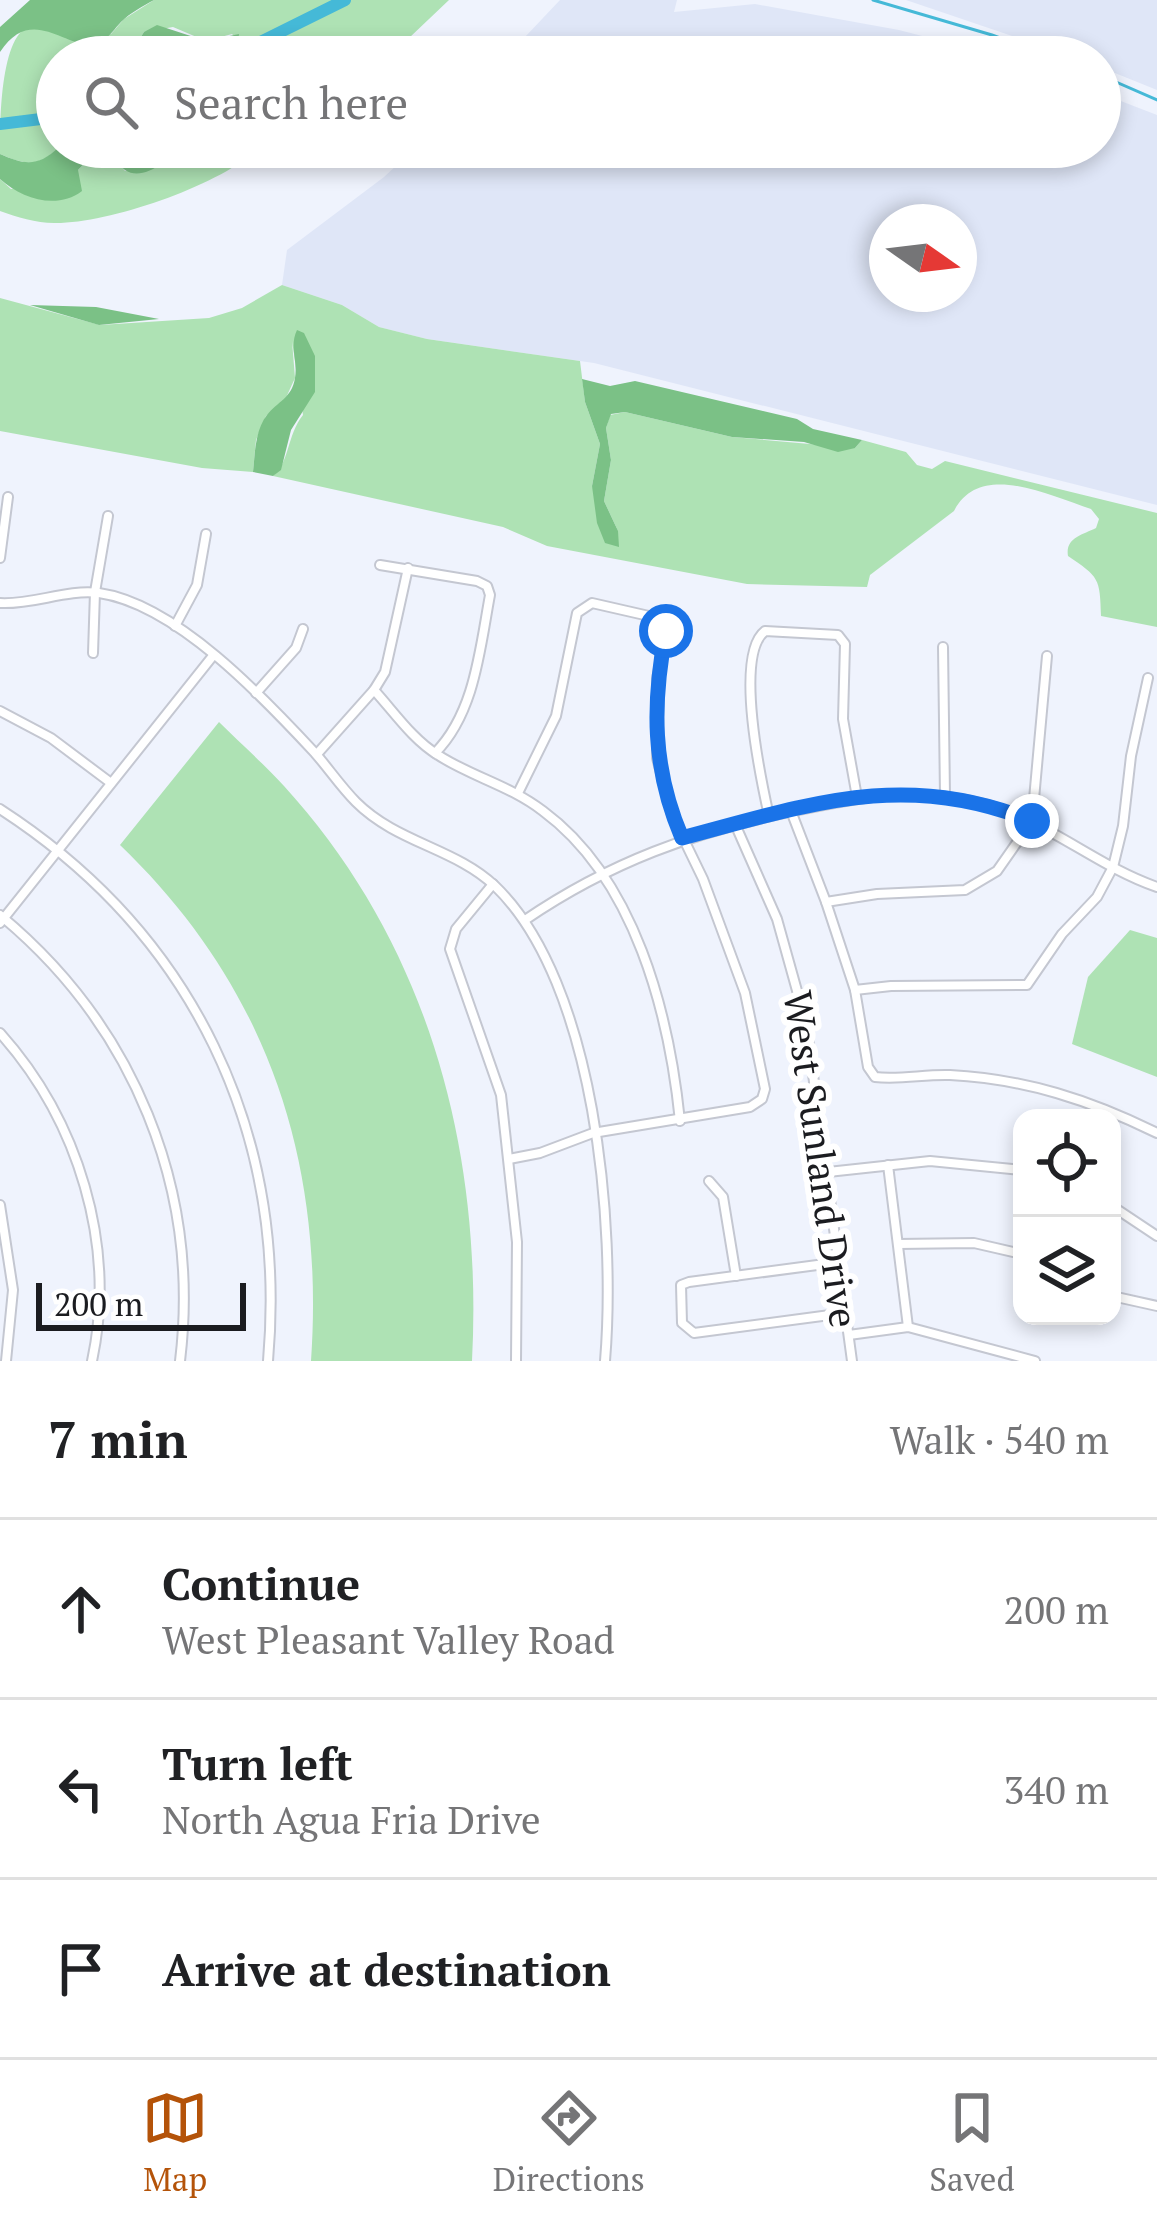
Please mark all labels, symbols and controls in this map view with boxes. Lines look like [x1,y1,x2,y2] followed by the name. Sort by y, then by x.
[36,36,1121,168] search box
[78,69,144,135] icon: search
[174,72,408,132] text: Search here
[869,204,977,312] north arrow
[639,604,693,658] route start
[1005,794,1059,848] route end
[773,987,871,1331] street label: West Sunland Drive
[1013,1109,1121,1325] map controls
[1013,1109,1121,1217] button: locate
[1013,1217,1121,1325] button: layers
[36,1277,246,1330] scale bar
[54,1282,143,1325] text: 200 m
[48,1405,188,1473] text: 7 min
[890,1413,1109,1465] text: Walk · 540 m
[162,1553,360,1613] text: Continue
[48,1576,114,1642] icon: ahead
[1004,1583,1109,1635] text: 200 m
[162,1613,615,1665] text: West Pleasant Valley Road
[162,1733,353,1793] text: Turn left
[48,1756,114,1822] icon: left
[1004,1763,1109,1815] text: 340 m
[162,1793,541,1845] text: North Agua Fria Drive
[48,1936,114,2002] icon: arrive
[162,1939,611,1999] text: Arrive at destination
[142,2085,208,2200] tab: Map
[493,2085,645,2200] tab: Directions
[929,2085,1015,2200] tab: Saved

